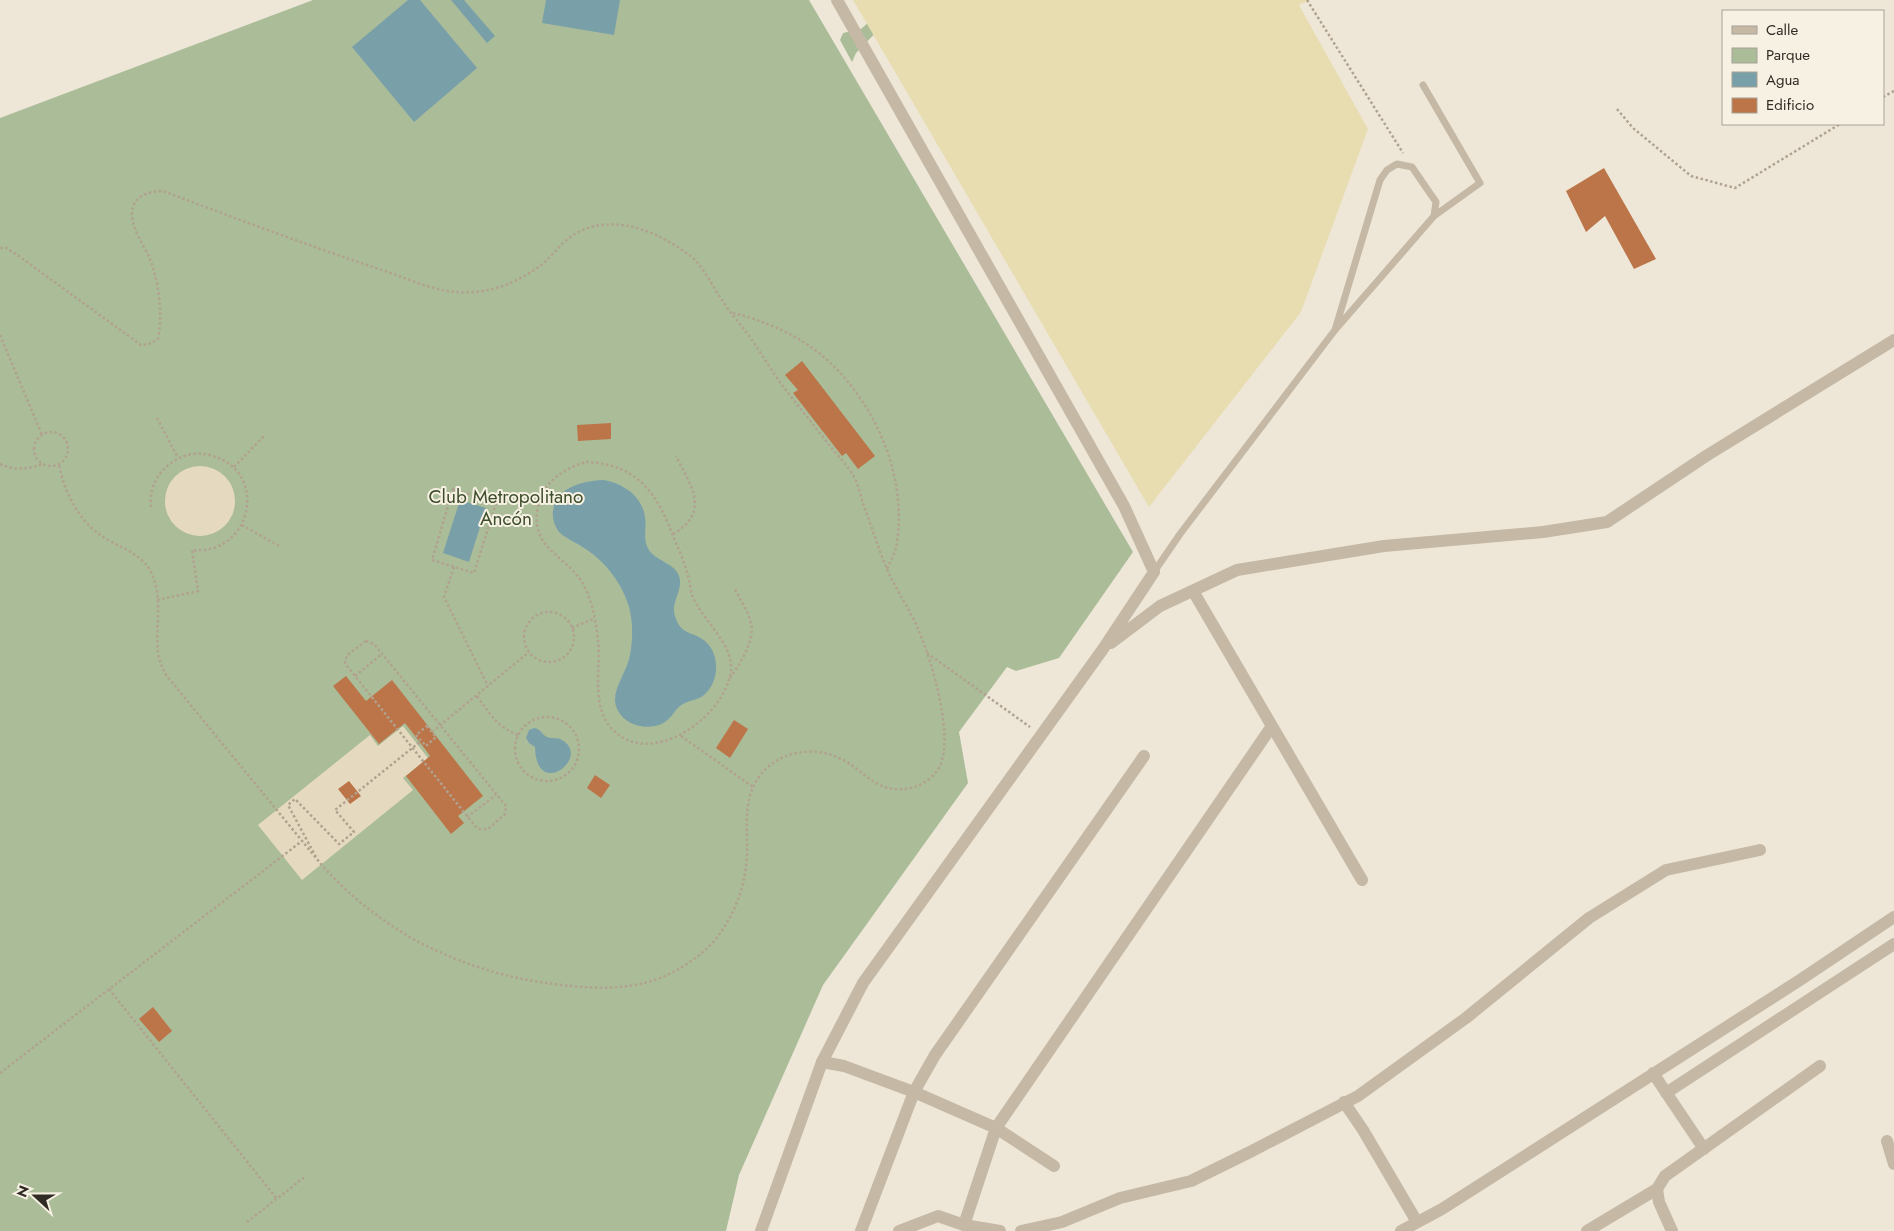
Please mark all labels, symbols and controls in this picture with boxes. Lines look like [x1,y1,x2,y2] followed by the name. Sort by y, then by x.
[1722,10,1884,125] legend
[1766,19,1798,41] text: Calle
[1766,44,1810,66] text: Parque
[1766,69,1800,91] text: Agua
[1766,94,1814,116] text: Edificio
[429,483,583,532] park label: Club Metropolitano Ancón
[10,1171,60,1221] north arrow
[12,1183,34,1200] text: N

